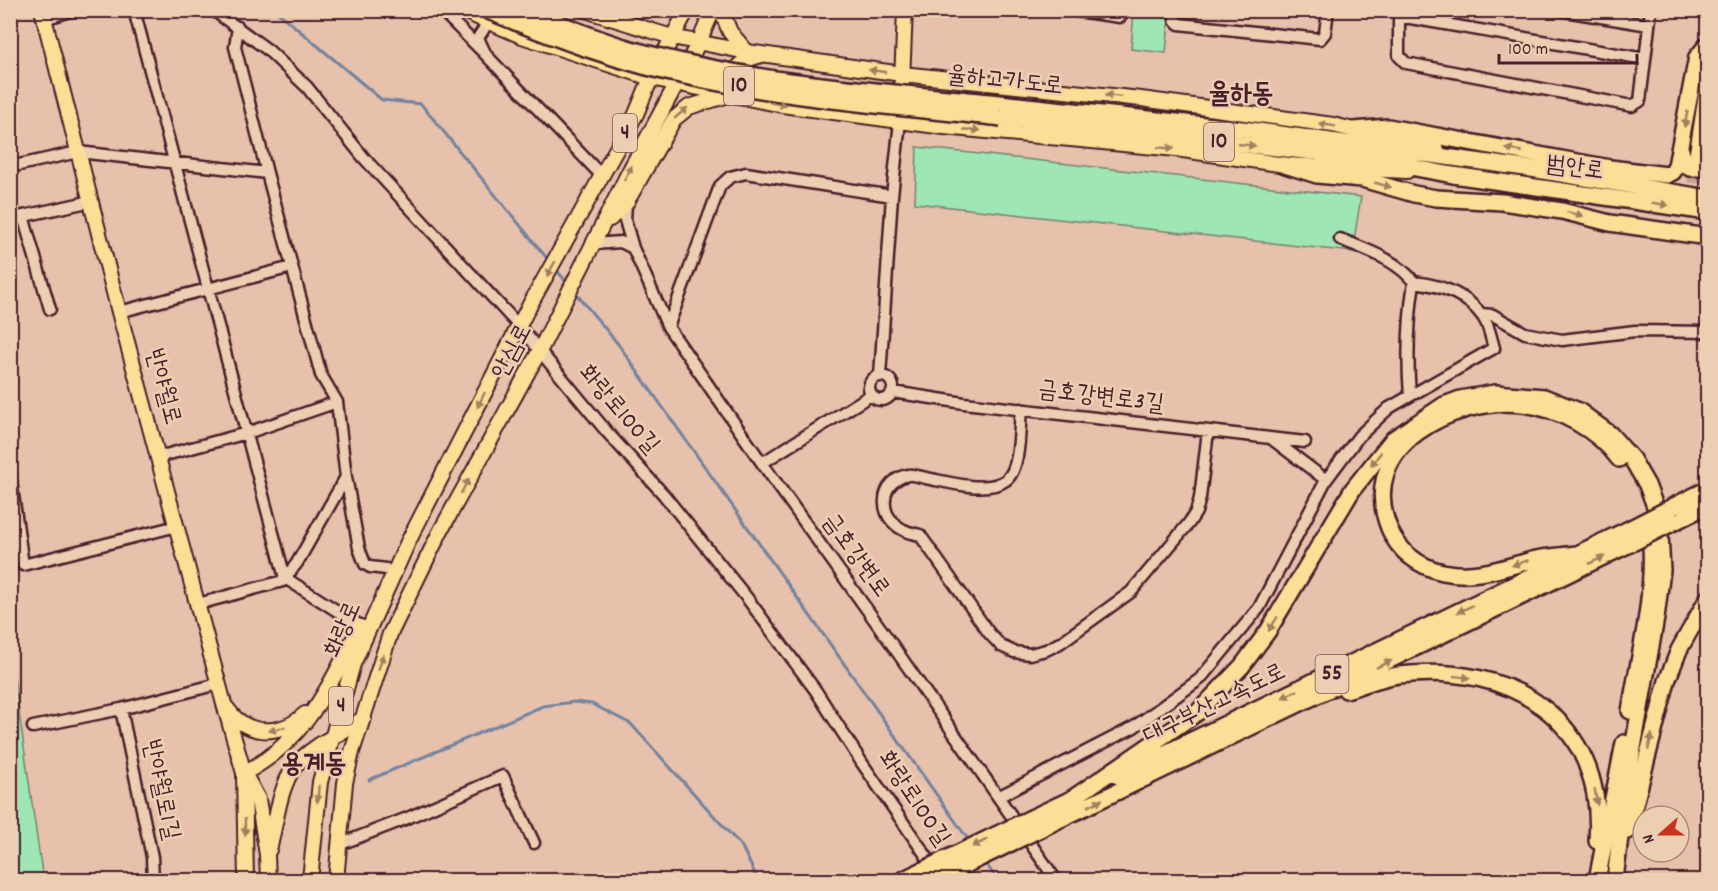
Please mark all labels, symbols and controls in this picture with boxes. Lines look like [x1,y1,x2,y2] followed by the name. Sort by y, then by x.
[1499,27,1637,65] scale bar
[1508,38,1548,63] text: 100 m
[946,59,1064,105] street label: 율하고가도로
[867,66,886,75] one-way arrow
[724,67,754,105] road number: 10
[1208,76,1274,115] district label: 율하동
[1103,91,1122,101] one-way arrow
[769,100,788,109] one-way arrow
[673,107,689,120] one-way arrow
[1681,110,1690,129] one-way arrow
[613,114,637,152] road number: 4
[1317,120,1336,129] one-way arrow
[1204,123,1234,161] road number: 10
[962,125,981,135] one-way arrow
[1237,140,1256,150] one-way arrow
[1156,143,1175,153] one-way arrow
[1504,145,1523,154] one-way arrow
[1544,148,1606,190] street label: 범안로
[624,164,633,181] one-way arrow
[1374,181,1392,190] one-way arrow
[1651,200,1670,209] one-way arrow
[1566,210,1584,220] one-way arrow
[546,261,556,278] one-way arrow
[484,318,542,386] street label: 안심로
[136,345,188,429] street label: 반야월로
[570,358,666,462] street label: 화랑로100길
[1036,373,1166,423] street label: 금호강변로3길
[477,391,486,408] one-way arrow
[1370,450,1382,466] one-way arrow
[460,478,470,495] one-way arrow
[813,507,897,605] street label: 금호강변로
[1588,555,1605,564] one-way arrow
[1511,559,1529,569] one-way arrow
[317,597,371,663] street label: 화랑로
[1456,604,1473,613] one-way arrow
[1267,616,1278,632] one-way arrow
[376,653,386,671] one-way arrow
[1316,655,1348,693] road number: 55
[1138,656,1292,754] street label: 대구부산고속도로
[1375,660,1392,669] one-way arrow
[1453,672,1472,682] one-way arrow
[329,687,353,725] road number: 4
[1281,690,1298,699] one-way arrow
[268,724,286,734] one-way arrow
[1646,733,1656,752] one-way arrow
[133,737,187,843] street label: 반야월로1길
[869,744,957,854] street label: 화랑로100길
[281,746,347,785] district label: 용계동
[314,785,323,804] one-way arrow
[1591,788,1600,807] one-way arrow
[1086,799,1103,808] one-way arrow
[1631,804,1691,864] north arrow
[240,817,250,836] one-way arrow
[1637,831,1661,846] text: N
[972,838,989,847] one-way arrow

